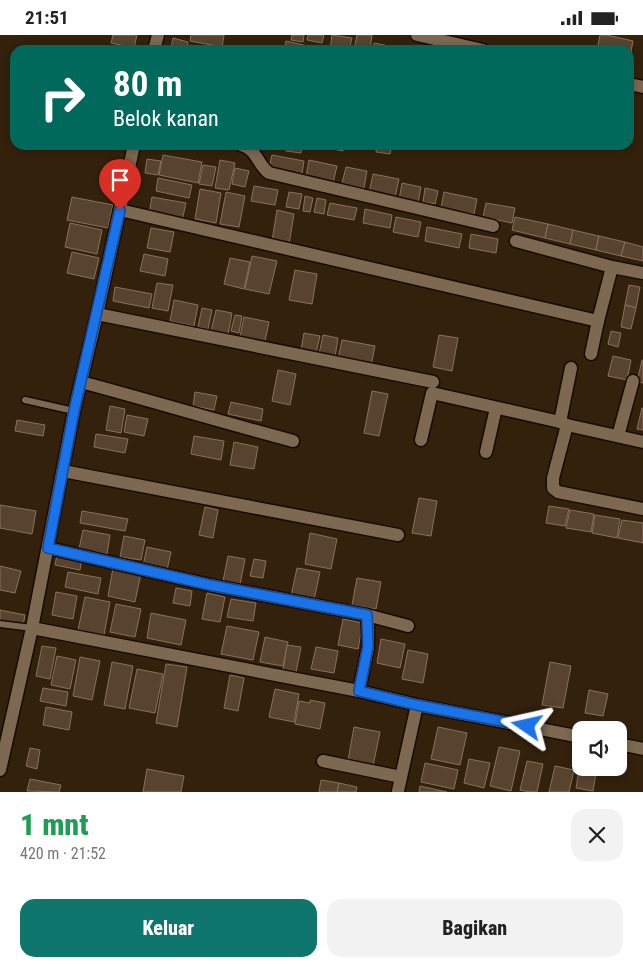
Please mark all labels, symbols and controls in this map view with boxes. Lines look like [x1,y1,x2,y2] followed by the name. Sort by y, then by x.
[25,6,69,29] text: 21:51
[113,64,182,105] text: 80 m
[30,65,95,130] icon: right
[113,106,219,131] text: Belok kanan
[99,159,141,210] pin
[106,166,134,194] icon: arrive
[500,699,552,751] position arrow
[572,721,627,776] map controls
[572,721,627,776] button: sound
[20,807,88,842] text: 1 mnt
[571,809,623,861] button: close
[20,844,106,863] text: 420 m · 21:52
[20,899,317,957] button: Keluar
[327,899,623,957] button: Bagikan

